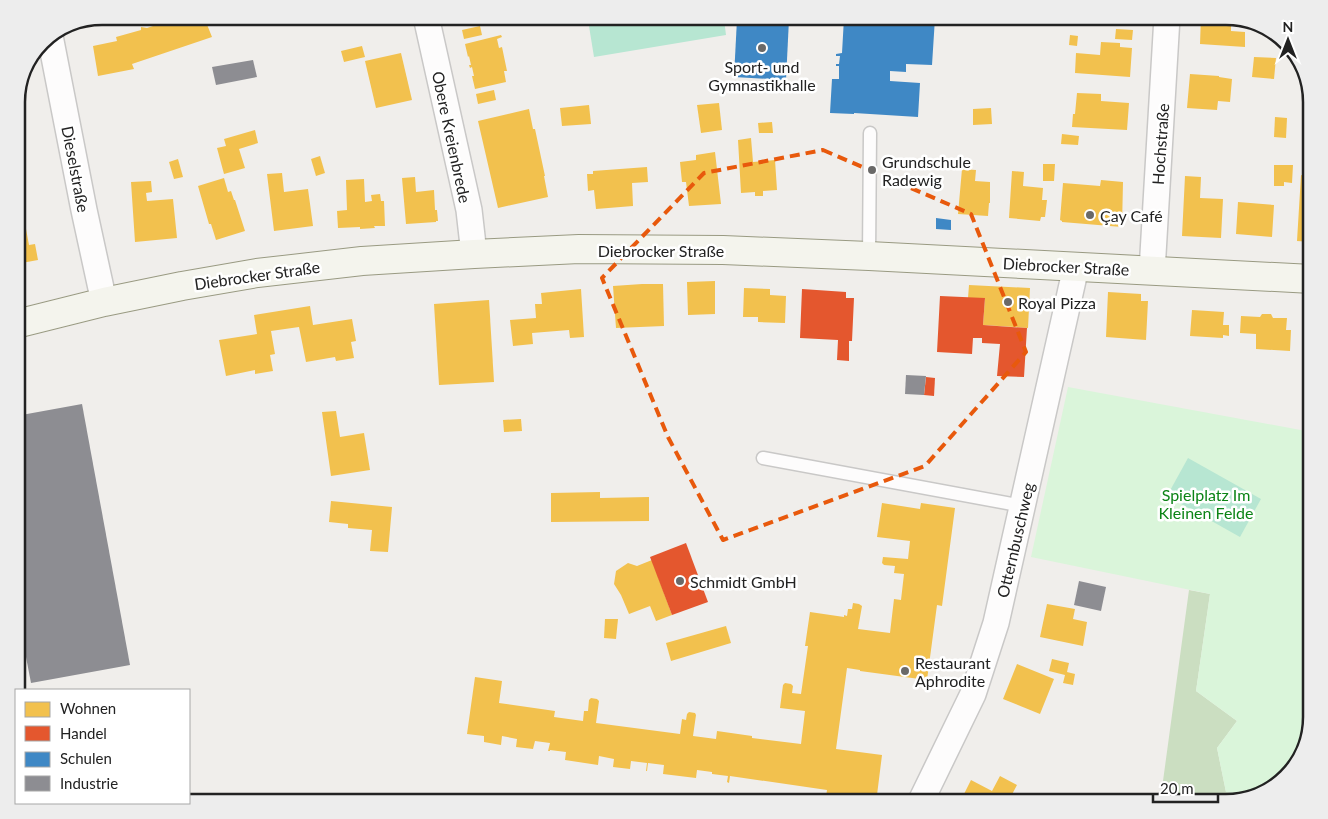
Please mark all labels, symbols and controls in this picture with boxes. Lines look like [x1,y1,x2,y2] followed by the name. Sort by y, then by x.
[1263,15,1313,65] north arrow
[1283,18,1293,35] text: N
[756,42,768,54] marker: Sport- und Gymnastikhalle
[708,57,816,94] place label: Sport- und Gymnastikhalle
[429,69,475,205] street label: Obere Kreienbrede
[1148,103,1172,185] street label: Hochstraße
[58,124,94,214] street label: Dieselstraße
[882,152,971,189] place label: Grundschule Radewig
[866,164,878,176] marker: Grundschule Radewig
[1100,206,1163,225] place label: Çay Café
[1084,209,1096,221] marker: Çay Café
[598,241,724,260] street label: Diebrocker Straße
[1002,253,1130,279] street label: Diebrocker Straße
[193,257,321,293] street label: Diebrocker Straße
[1018,293,1096,312] place label: Royal Pizza
[1002,296,1014,308] marker: Royal Pizza
[993,481,1037,599] street label: Otternbuschweg
[1158,485,1254,522] park label: Spielplatz Im Kleinen Felde
[690,572,797,591] place label: Schmidt GmbH
[674,575,686,587] marker: Schmidt GmbH
[915,653,991,690] place label: Restaurant Aphrodite
[899,665,911,677] marker: Restaurant Aphrodite
[15,689,190,804] legend
[60,699,116,717] text: Wohnen
[60,724,107,742] text: Handel
[60,749,112,767] text: Schulen
[1153,772,1218,804] scale bar
[60,774,118,792] text: Industrie
[1160,779,1194,797] text: 20 m

